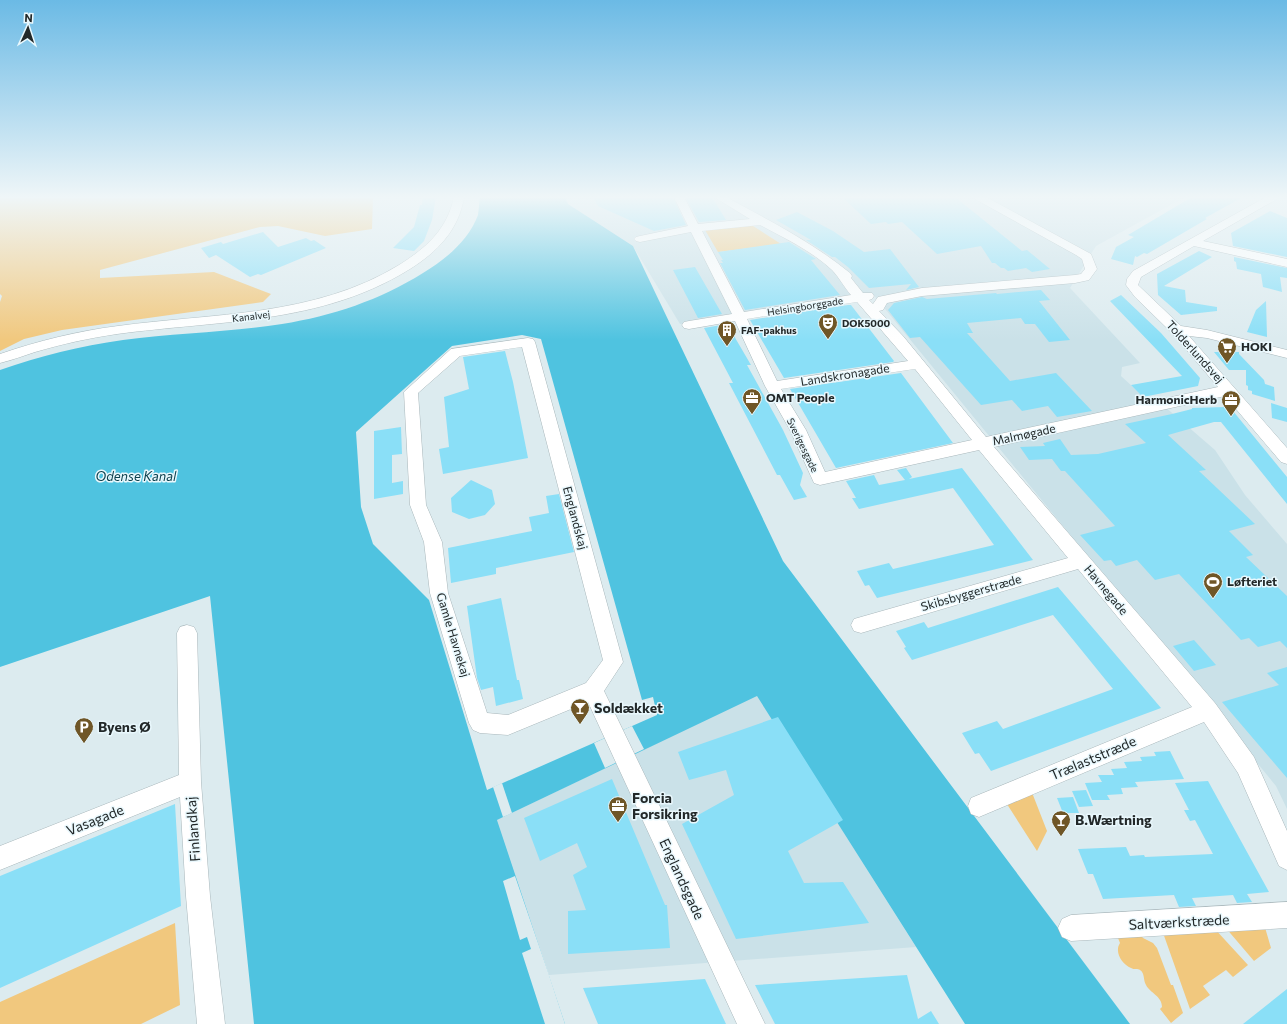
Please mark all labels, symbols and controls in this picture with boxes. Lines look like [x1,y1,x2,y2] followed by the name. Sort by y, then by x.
[8,8,48,48] north arrow
[24,11,33,24] text: N
[766,294,844,318] street label: Helsingborggade
[231,308,271,324] street label: Kanalvej
[817,312,839,340] theatre icon: DOK5000
[842,317,891,329] place label: DOK5000
[1164,317,1227,385] street label: Tolderlundsvej
[716,319,738,347] building icon: FAF-pakhus
[741,324,797,336] place label: FAF-pakhus
[1216,336,1238,364] supermarket icon: HOKI
[1241,339,1272,353] place label: HOKI
[799,360,890,388] street label: Landskronagade
[741,387,763,415] office icon: OMT People
[1220,389,1242,417] office icon: HarmonicHerb
[766,390,834,404] place label: OMT People
[1136,392,1217,406] place label: HarmonicHerb
[785,416,821,474] street label: Sverigesgade
[991,420,1057,448] street label: Malmøgade
[96,468,177,484] water label: Odense Kanal
[561,485,591,551] street label: Englandskaj
[1082,562,1132,617] street label: Havnegade
[919,571,1023,613] street label: Skibsbyggerstræde
[1202,571,1224,599] sports icon: Løfteriet
[1227,574,1277,588] place label: Løfteriet
[434,591,473,679] street label: Gamle Havnekaj
[569,697,591,725] bar icon: Soldækket
[594,699,663,716] place label: Soldækket
[73,716,95,744] parking icon: Byens Ø
[98,718,151,735] place label: Byens Ø
[1047,732,1138,783] street label: Trælaststræde
[632,789,698,822] place label: Forcia Forsikring
[607,795,629,823] office icon: Forcia Forsikring
[182,796,203,862] street label: Finlandkaj
[64,800,126,839] street label: Vasagade
[1050,809,1072,837] bar icon: B.Wærtning
[1075,811,1152,828] place label: B.Wærtning
[656,836,709,922] street label: Englandsgade
[1128,910,1230,933] street label: Saltværkstræde

